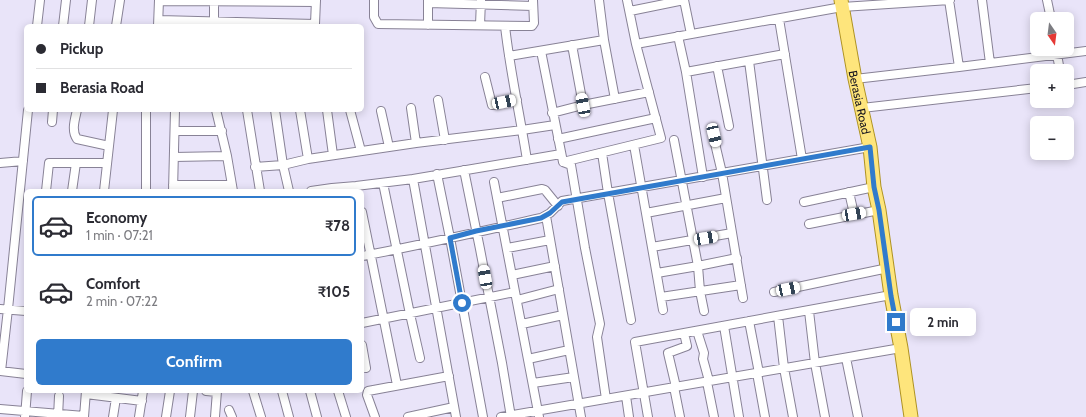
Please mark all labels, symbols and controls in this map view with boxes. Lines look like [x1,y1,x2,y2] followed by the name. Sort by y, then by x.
[1030,12,1074,56] north arrow
[1030,12,1074,160] map controls
[60,40,103,58] text: Pickup
[1030,64,1074,108] button: +
[846,69,874,135] street label: Berasia Road
[60,79,144,97] text: Berasia Road
[575,92,591,118] car
[491,94,517,110] car
[1030,116,1074,160] button: −
[705,122,723,148] car
[841,206,867,222] car
[38,208,74,244] icon: car
[86,209,147,227] text: Economy
[325,217,350,235] text: ₹78
[86,227,153,243] text: 1 min · 07:21
[693,230,719,246] car
[477,264,493,290] car
[38,274,74,310] icon: car
[86,275,140,293] text: Comfort
[775,281,801,297] car
[318,283,350,301] text: ₹105
[86,293,158,309] text: 2 min · 07:22
[453,294,471,312] route start
[910,308,976,336] callout: 2 min
[887,313,905,331] route end
[927,314,959,330] text: 2 min
[36,339,352,385] button: Confirm

